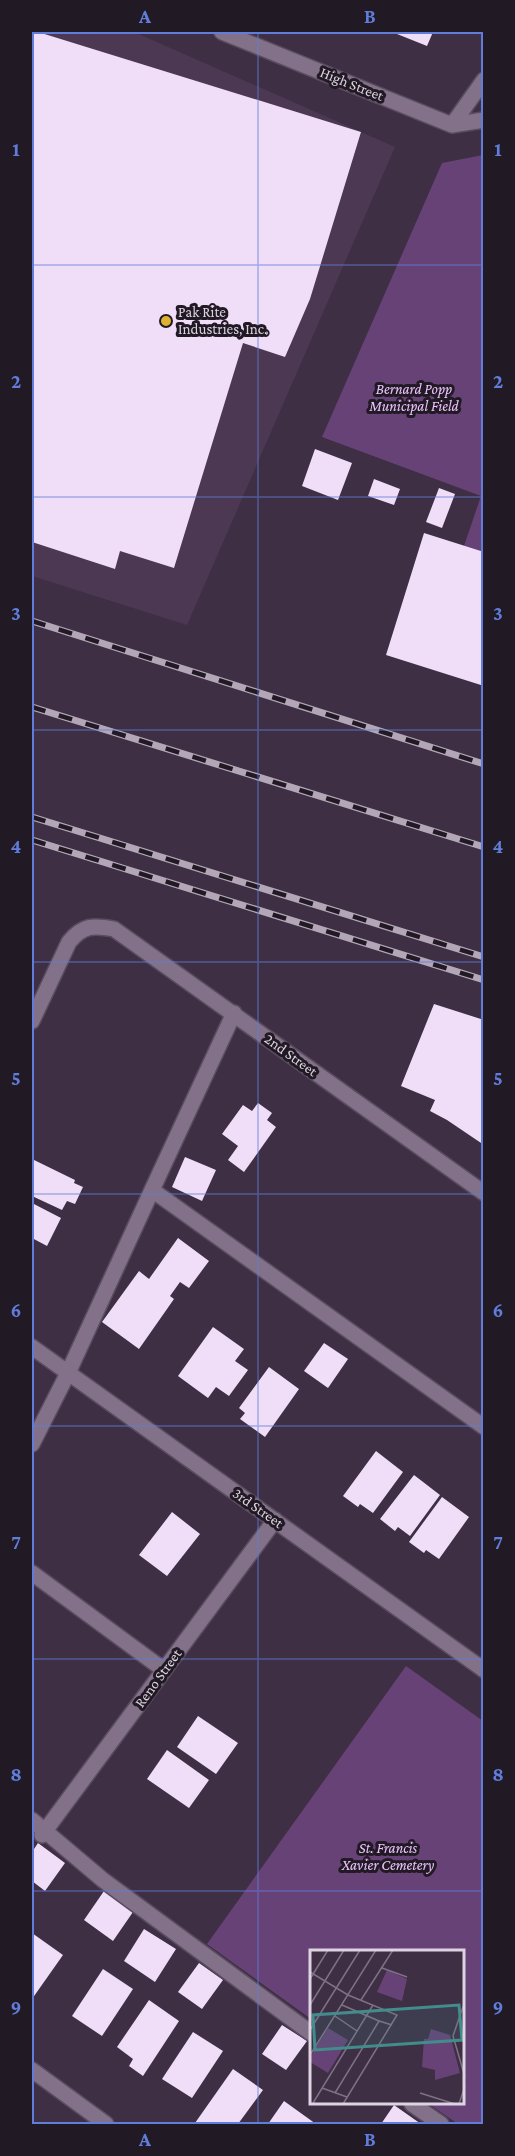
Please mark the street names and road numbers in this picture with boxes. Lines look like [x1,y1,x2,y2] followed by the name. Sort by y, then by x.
[318,64,387,105] street label: High Street
[262,1031,321,1080] street label: 2nd Street
[230,1485,287,1532] street label: 3rd Street
[131,1645,185,1710] street label: Reno Street

